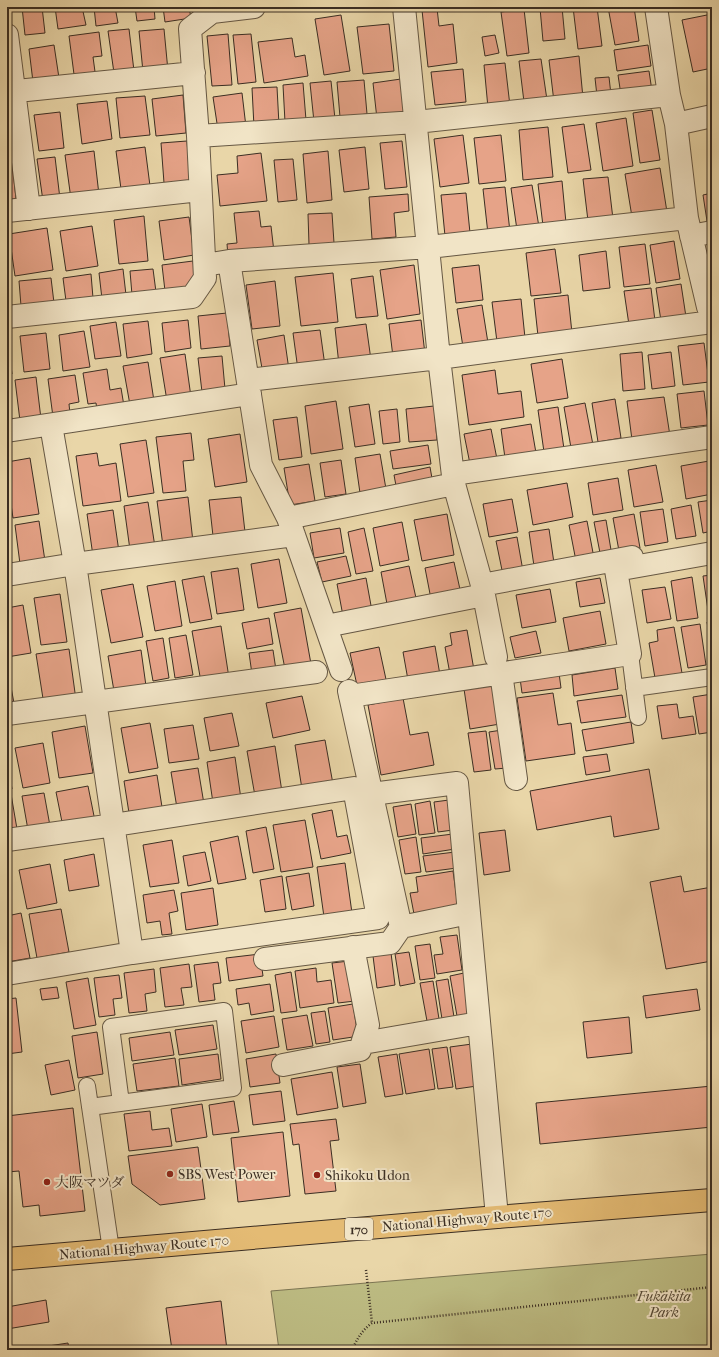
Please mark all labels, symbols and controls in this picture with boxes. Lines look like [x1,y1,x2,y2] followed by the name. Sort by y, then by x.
[178,1166,275,1183] place label: SBS West Power
[325,1167,410,1184] place label: Shikoku Udon
[165,1169,175,1179] marker: SBS West Power
[312,1170,322,1180] marker: Shikoku Udon
[55,1174,124,1191] place label: 大阪マツダ
[42,1177,52,1187] marker: 大阪マツダ
[381,1204,553,1235] street label: National Highway Route 170
[345,1218,373,1240] road number: 170
[58,1232,230,1263] street label: National Highway Route 170
[636,1288,691,1321] park label: Fukakita Park

